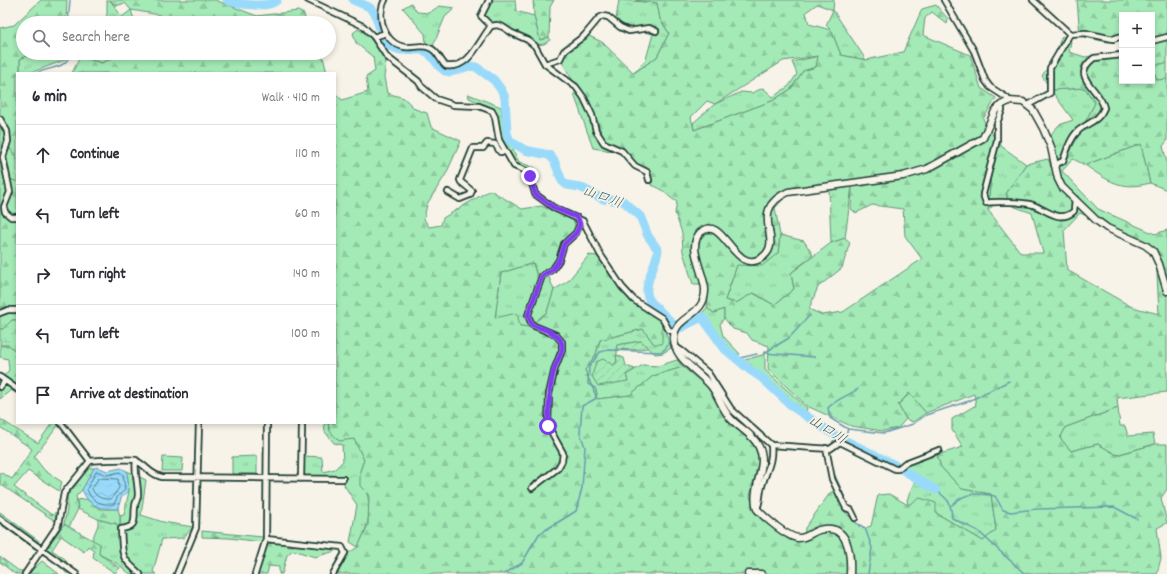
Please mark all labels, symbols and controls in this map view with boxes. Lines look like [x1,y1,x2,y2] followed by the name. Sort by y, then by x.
[1119,12,1155,84] map controls
[1119,12,1155,48] button: +
[16,16,336,60] search box
[30,27,52,49] icon: search
[62,27,130,49] text: Search here
[1119,48,1155,84] button: −
[32,86,67,110] text: 6 min
[262,89,320,108] text: Walk · 410 m
[32,144,54,166] icon: ahead
[70,144,119,166] text: Continue
[295,145,320,164] text: 110 m
[521,167,539,185] route end
[579,181,625,214] water label: 山口川
[32,204,54,226] icon: left
[70,204,119,226] text: Turn left
[295,205,320,224] text: 60 m
[32,264,54,286] icon: right
[70,264,126,286] text: Turn right
[293,265,320,284] text: 140 m
[32,324,54,346] icon: left
[70,324,119,346] text: Turn left
[291,325,320,344] text: 100 m
[32,384,54,406] icon: arrive
[70,384,188,406] text: Arrive at destination
[804,411,850,450] water label: 山口川
[539,417,557,435] route start

